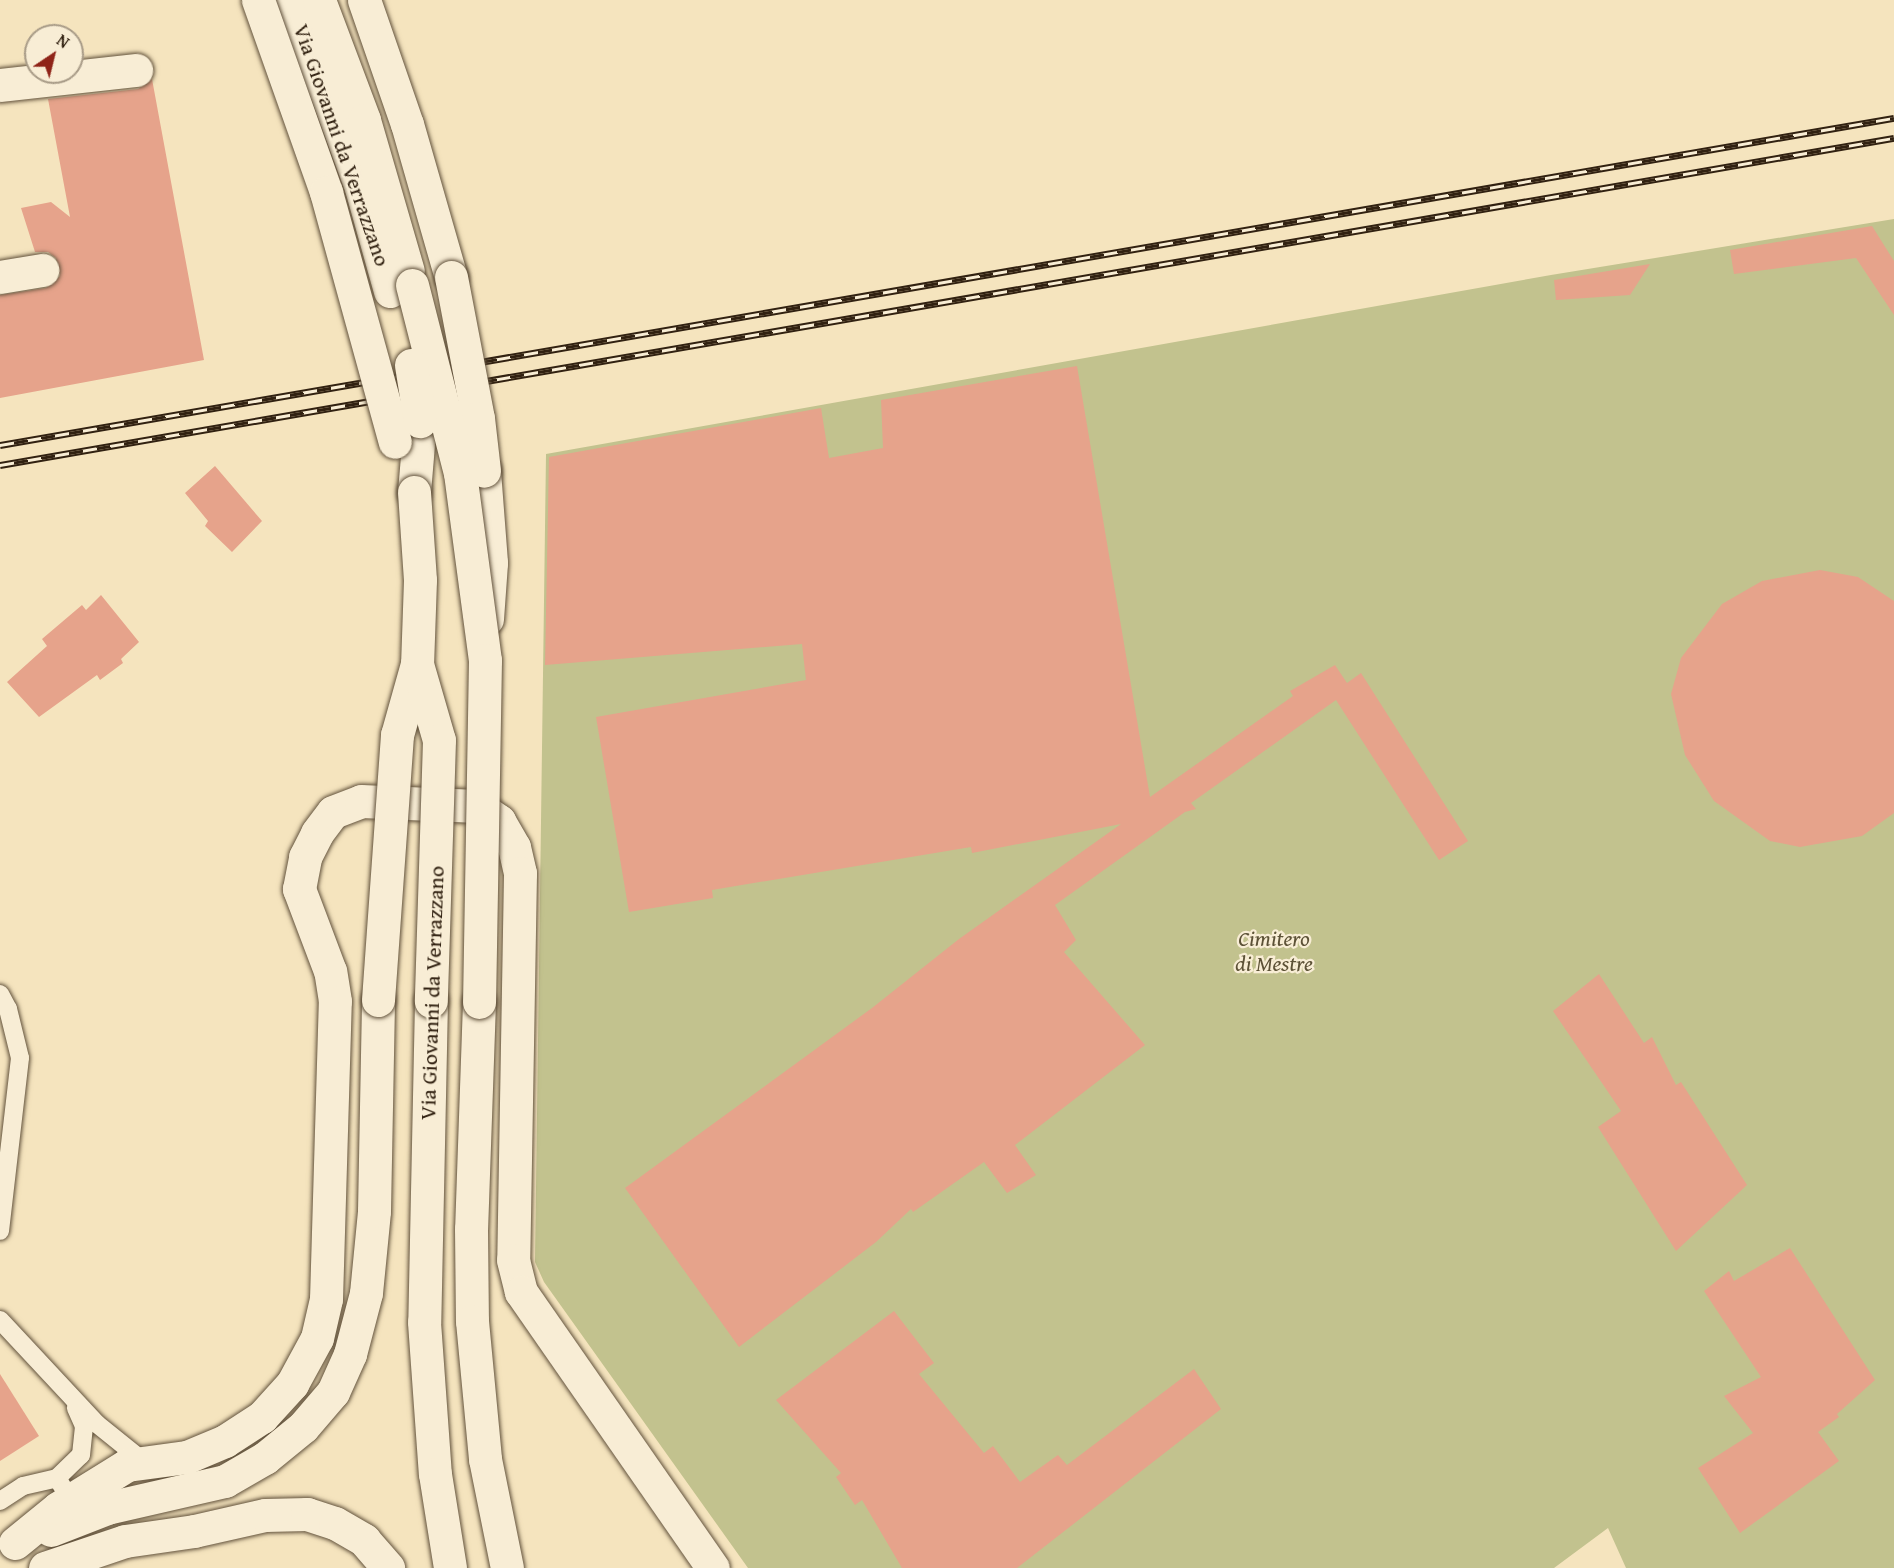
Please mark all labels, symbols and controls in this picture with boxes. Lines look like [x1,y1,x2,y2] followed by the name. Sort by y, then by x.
[288,20,396,270] street label: Via Giovanni da Verrazzano
[24,24,84,84] north arrow
[52,28,74,54] text: N
[414,865,450,1121] street label: Via Giovanni da Verrazzano
[1235,925,1313,976] park label: Cimitero di Mestre

